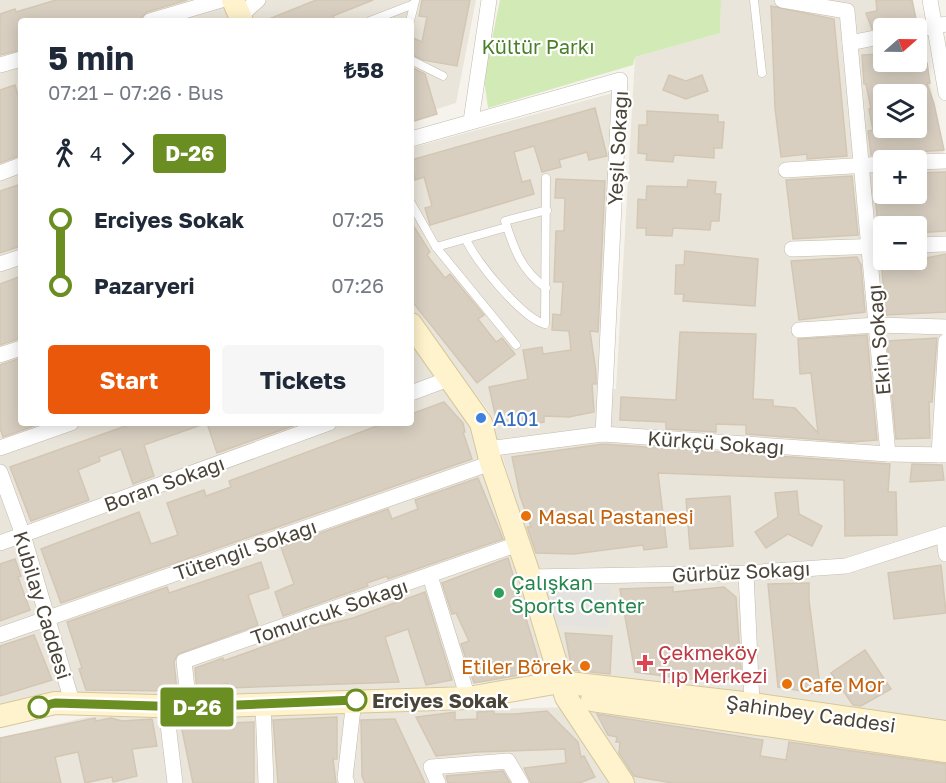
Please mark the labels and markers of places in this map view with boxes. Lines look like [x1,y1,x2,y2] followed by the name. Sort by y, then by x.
[493,406,539,430] place label: A101
[474,411,488,425] marker: A101
[538,504,694,528] place label: Masal Pastanesi
[519,509,533,523] marker: Masal Pastanesi
[511,570,645,617] place label: Çalışkan Sports Center
[492,586,506,600] marker: Çalışkan Sports Center
[658,640,768,687] place label: Çekmeköy Tıp Merkezi
[461,654,573,678] place label: Etiler Börek
[636,654,654,672] marker: Çekmeköy Tıp Merkezi
[578,659,592,673] marker: Etiler Börek
[799,672,885,696] place label: Cafe Mor
[780,677,794,691] marker: Cafe Mor
[372,688,509,712] place label: Erciyes Sokak
[345,689,367,711] marker: Erciyes Sokak
[28,696,50,718] unlabelled marker

